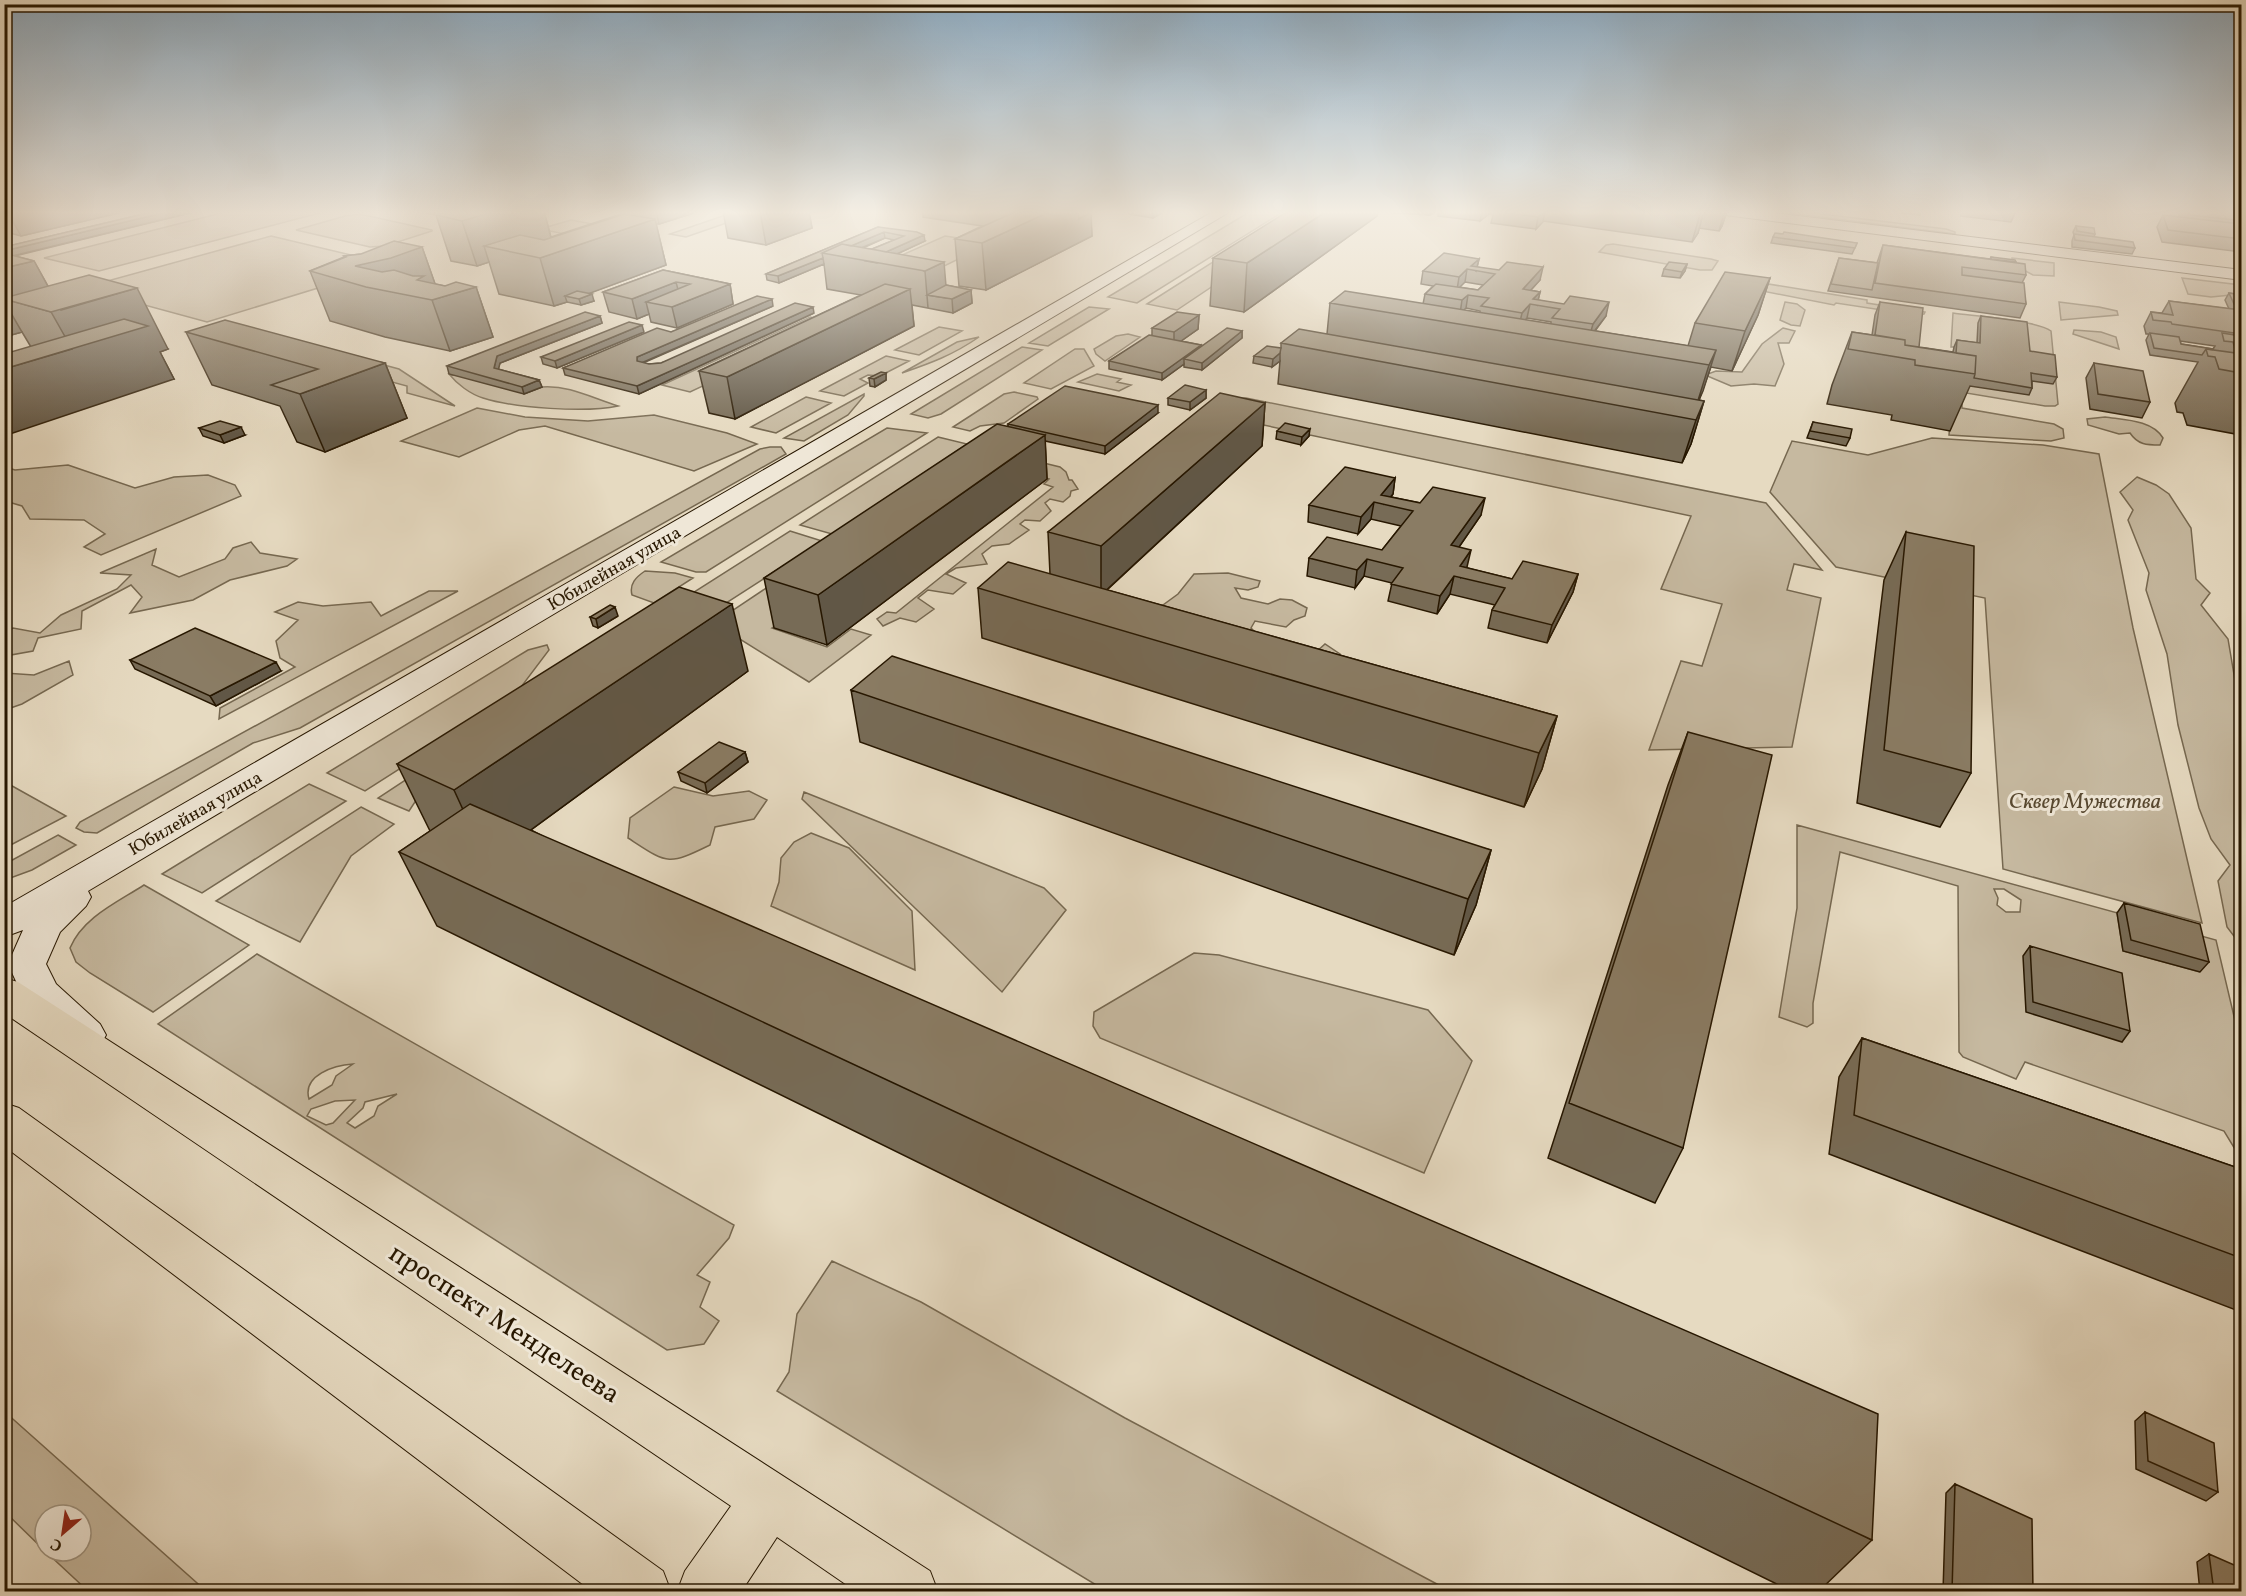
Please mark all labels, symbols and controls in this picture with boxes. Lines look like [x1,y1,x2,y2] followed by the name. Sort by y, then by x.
[543,521,686,618] street label: Юбилейная улица
[124,766,267,863] street label: Юбилейная улица
[2009,787,2161,818] park label: Сквер Мужества
[381,1236,627,1414] street label: проспект Менделеева
[33,1503,93,1563] north arrow
[47,1532,67,1556] text: С

